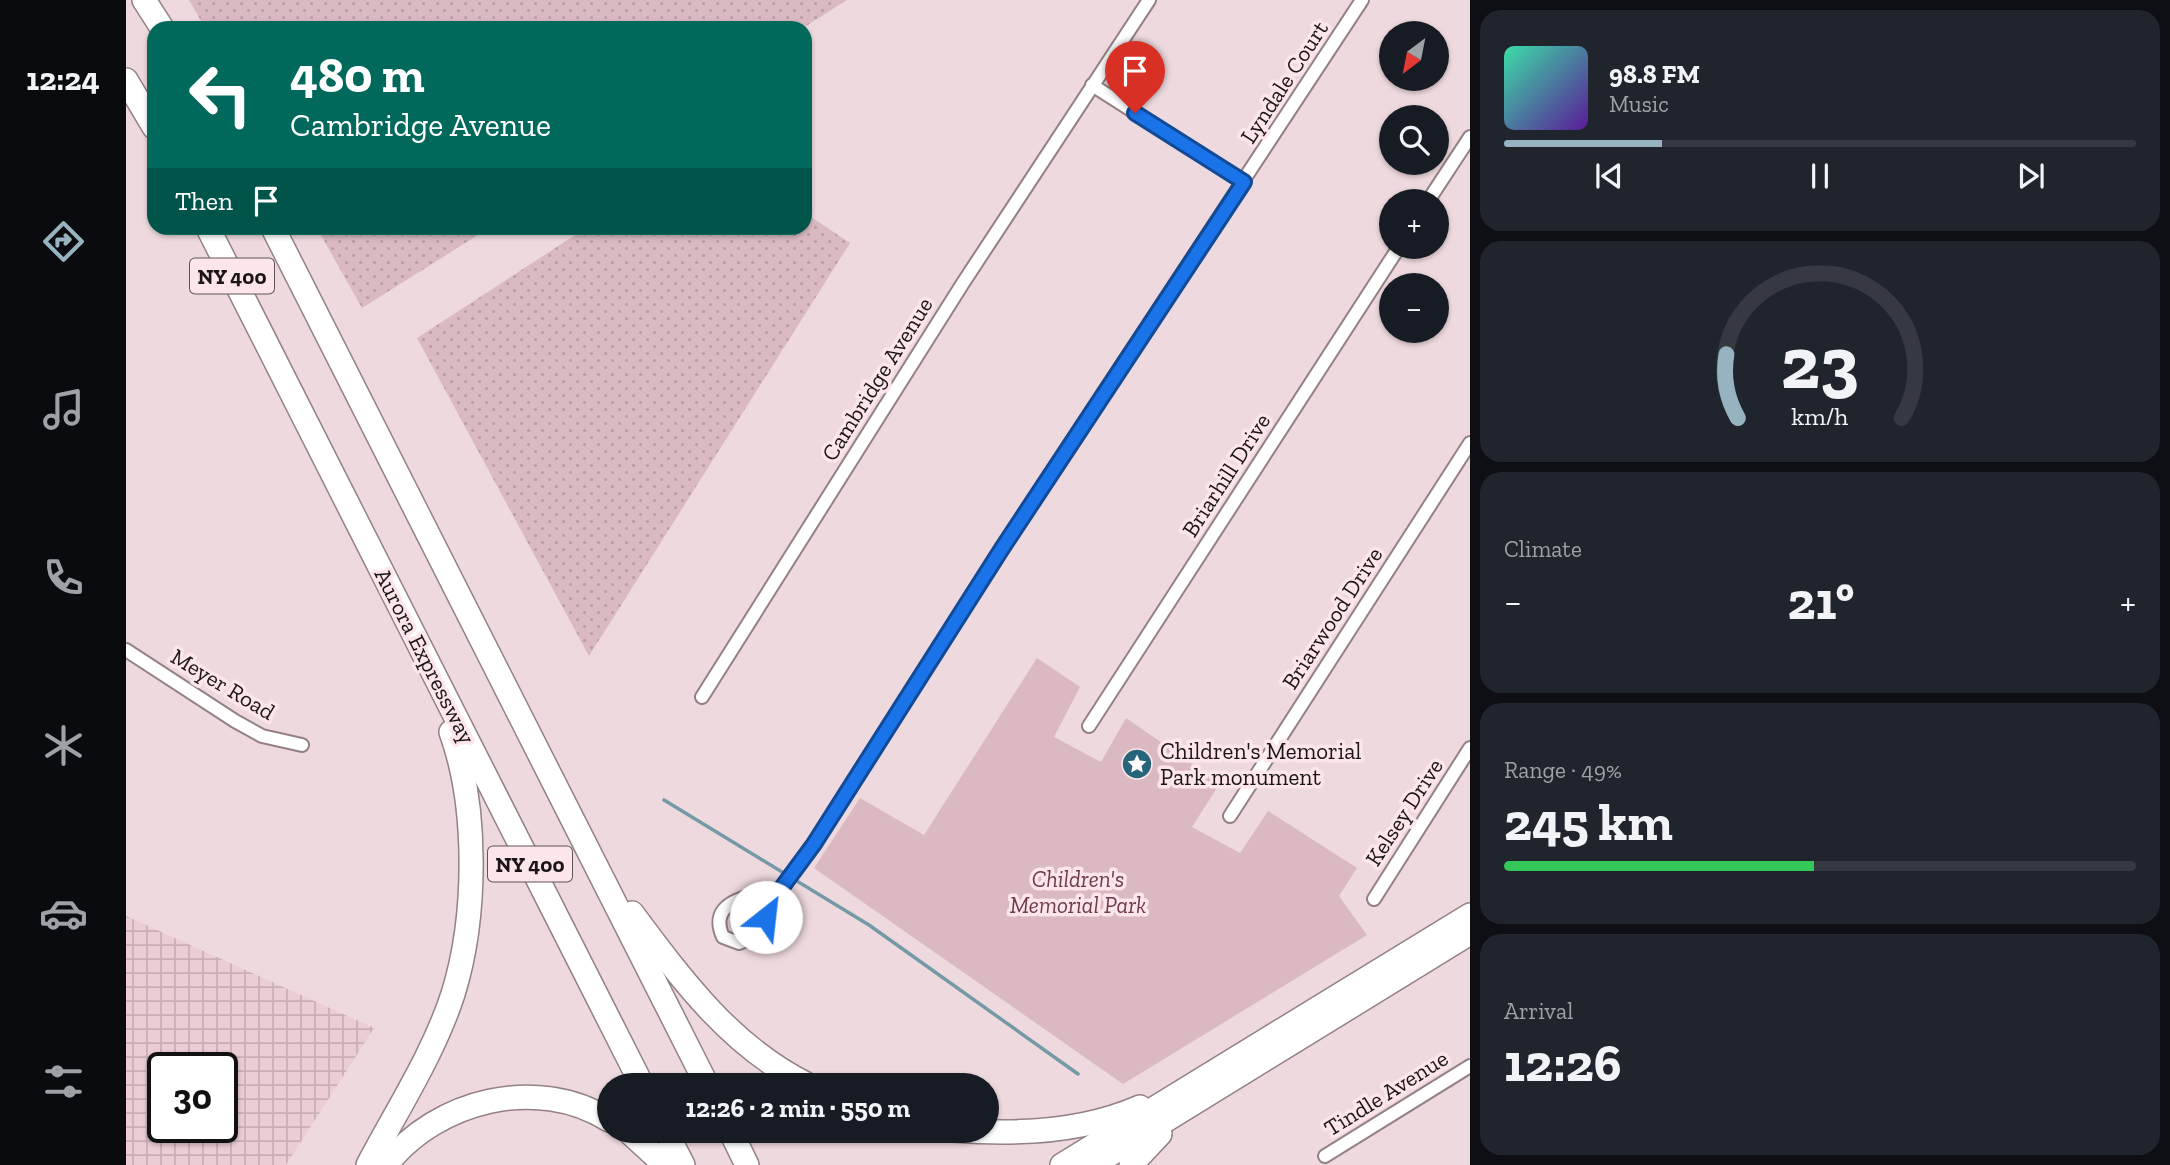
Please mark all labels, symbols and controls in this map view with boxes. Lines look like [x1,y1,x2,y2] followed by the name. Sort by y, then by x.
[1234,15,1334,148] street label: Lyndale Court
[1379,21,1449,91] north arrow
[1379,21,1449,343] map controls
[1105,41,1165,113] pin
[290,46,425,105] text: 480 m
[175,49,266,140] icon: left
[1116,52,1154,90] icon: arrive
[1609,58,1700,90] text: 98.8 FM
[26,60,100,98] text: 12:24
[1609,90,1669,118] text: Music
[1379,105,1449,175] button: search
[290,106,551,144] text: Cambridge Avenue
[1590,157,1628,195] icon: previous
[1801,157,1839,195] icon: pause
[2012,157,2050,195] icon: next
[247,182,285,220] icon: arrive
[175,185,233,217] text: Then
[1379,189,1449,259] button: +
[39,217,88,266] icon: directions
[190,258,274,294] road number: NY 400
[1379,273,1449,343] button: −
[815,292,939,466] street label: Cambridge Avenue
[1781,319,1859,407] text: 23
[39,385,88,434] icon: music
[1791,400,1849,430] text: km/h
[1176,408,1276,542] street label: Briarhill Drive
[1504,535,1582,563] text: Climate
[1276,542,1388,694] street label: Briarwood Drive
[39,553,88,602] icon: phone
[369,563,482,749] street label: Aurora Expressway
[1787,570,1854,632] text: 21°
[1504,579,1522,625] text: −
[2120,579,2136,625] text: +
[166,642,280,726] street label: Meyer Road
[39,721,88,770] icon: climate
[1160,737,1361,791] place label: Children's Memorial Park monument
[1120,747,1154,781] place icon: Children's Memorial Park monument
[1359,753,1449,871] street label: Kelsey Drive
[1504,756,1622,784] text: Range · 49%
[1504,791,1673,853] text: 245 km
[488,846,572,882] road number: NY 400
[1010,865,1146,919] park label: Children's Memorial Park
[729,880,803,954] position arrow
[39,889,88,938] icon: car
[1504,997,1573,1025] text: Arrival
[1504,1032,1622,1094] text: 12:26
[1319,1044,1453,1142] street label: Tindle Avenue
[147,1052,238,1143] speed limit sign: 30
[39,1057,88,1106] icon: filters
[686,1092,910,1124] text: 12:26 · 2 min · 550 m

